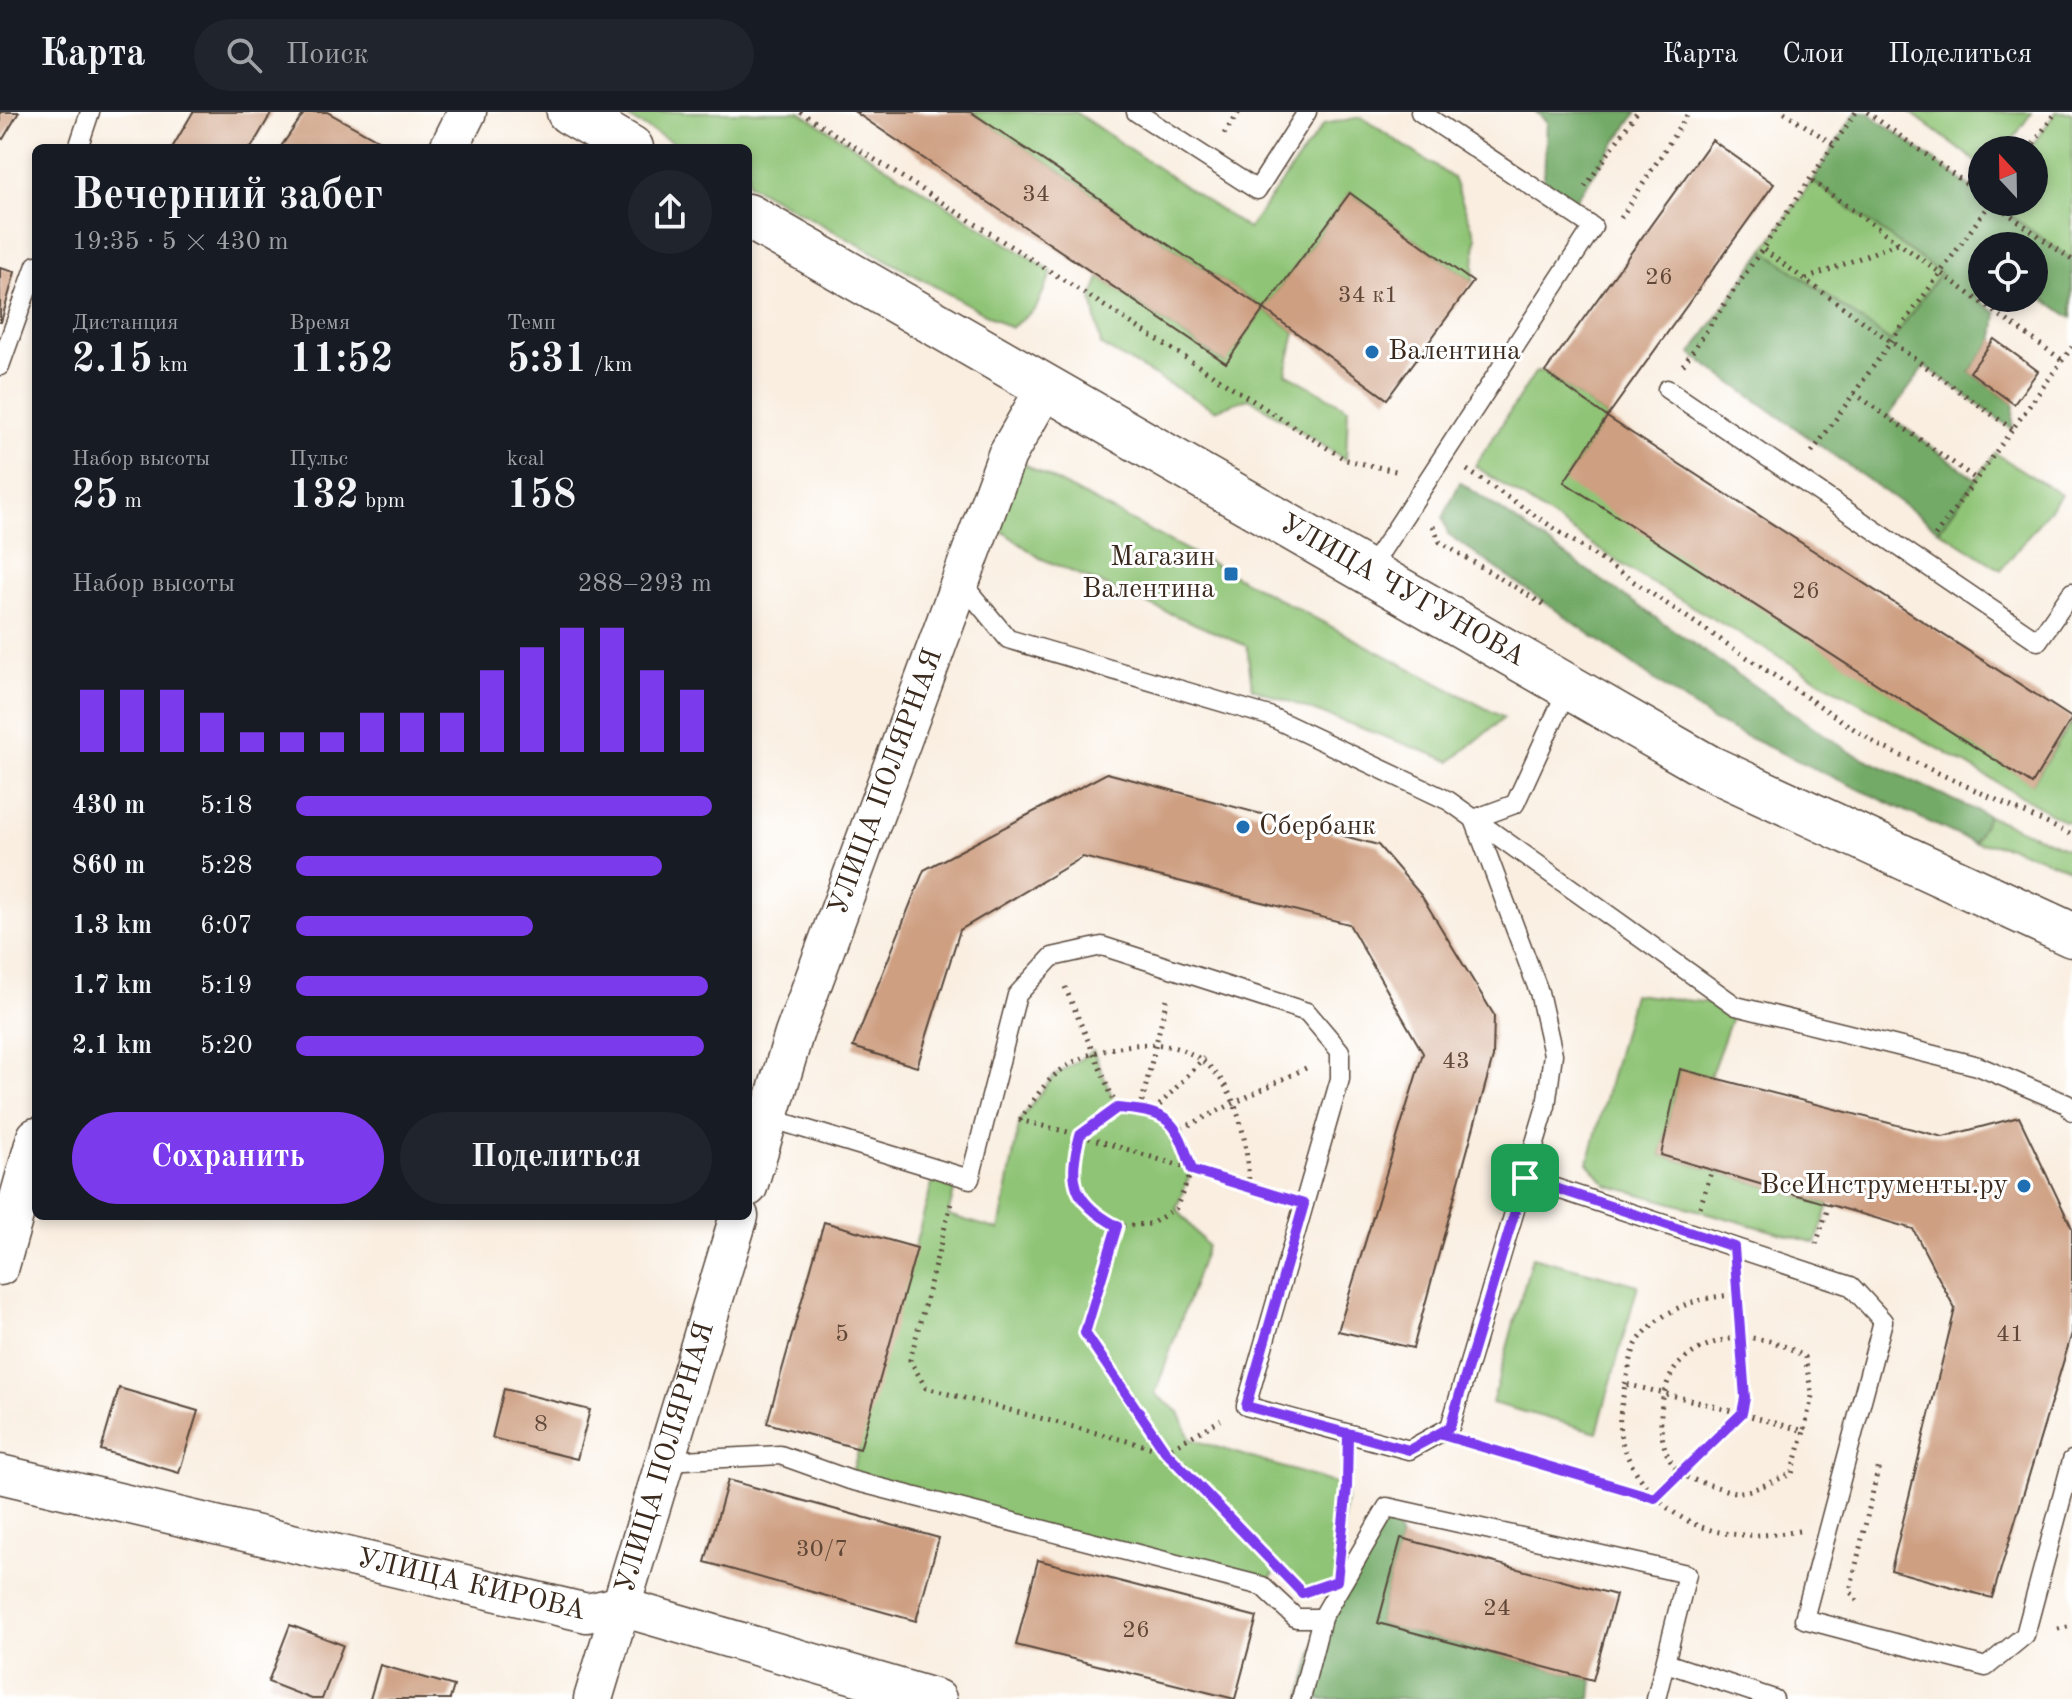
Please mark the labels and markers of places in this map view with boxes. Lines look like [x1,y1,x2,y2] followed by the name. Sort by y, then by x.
[1388,338,1521,366] place label: Валентина
[1363,343,1381,361] marker: Валентина
[1082,544,1215,604] place label: Магазин Валентина
[1222,565,1240,583] marker: Магазин Валентина
[1259,813,1376,841] place label: Сбербанк
[1234,818,1252,836] marker: Сбербанк
[1491,1144,1559,1212] pin
[1760,1172,2008,1200] place label: ВсеИнструменты.ру
[2015,1177,2033,1195] marker: ВсеИнструменты.ру

